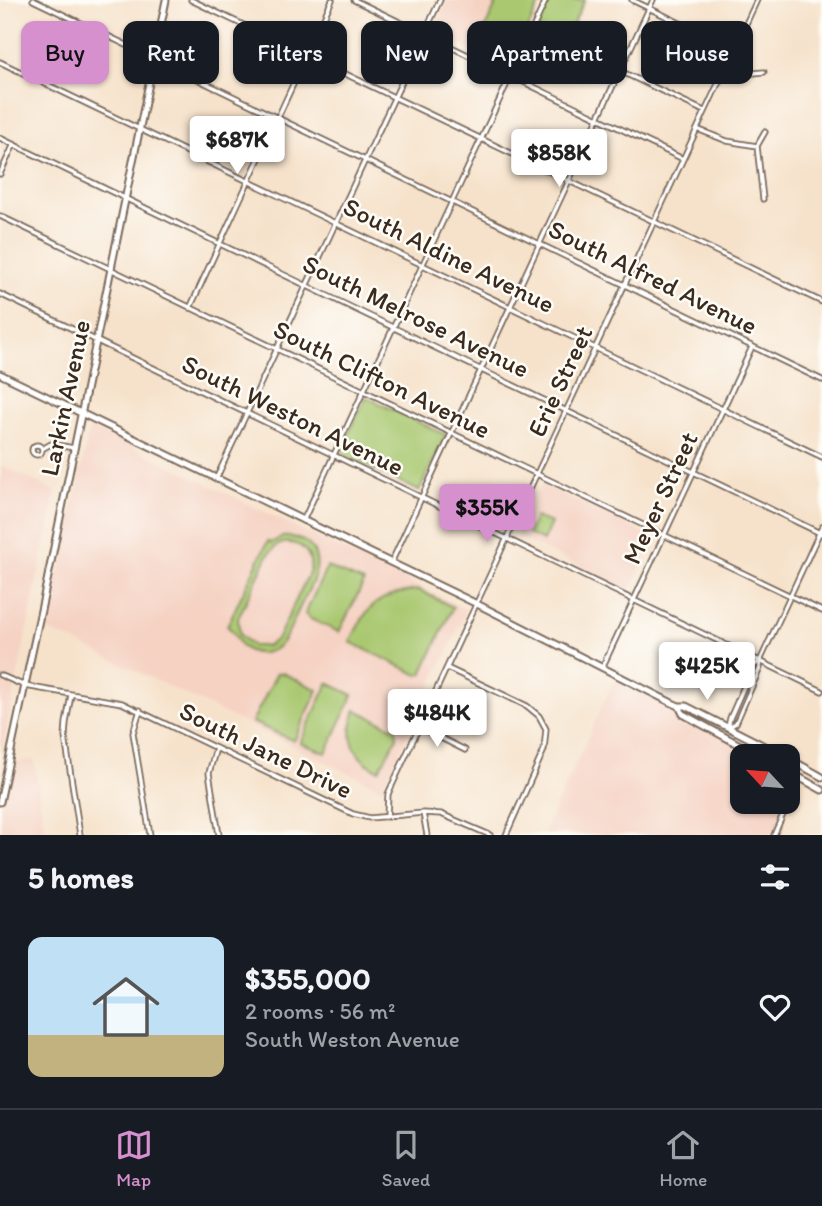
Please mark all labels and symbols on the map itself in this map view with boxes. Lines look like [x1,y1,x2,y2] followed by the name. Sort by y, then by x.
[188,116,286,176] pin: $687K
[510,130,608,189] pin: $858K
[338,190,560,320] street label: South Aldine Avenue
[543,213,763,341] street label: South Alfred Avenue
[298,247,534,385] street label: South Melrose Avenue
[268,313,496,445] street label: South Clifton Avenue
[33,317,97,479] street label: Larkin Avenue
[520,320,600,442] street label: Erie Street
[177,347,409,483] street label: South Weston Avenue
[615,426,705,569] street label: Meyer Street
[438,484,536,544] pin: $355K
[658,642,756,702] pin: $425K
[388,690,486,749] pin: $484K
[174,694,358,806] street label: South Jane Drive
[730,744,800,814] north arrow

